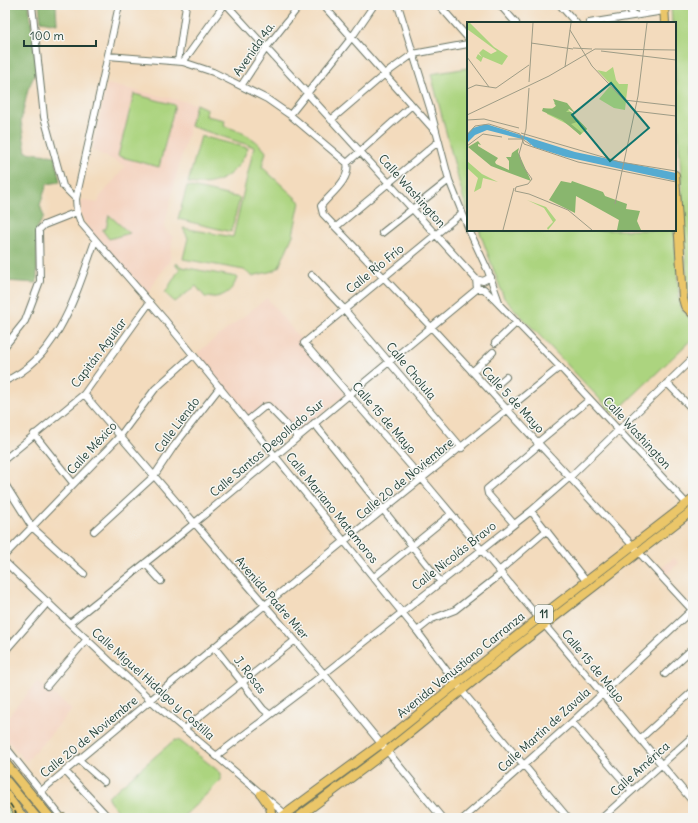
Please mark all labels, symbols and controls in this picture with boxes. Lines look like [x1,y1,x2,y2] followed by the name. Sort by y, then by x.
[229,19,278,79] street label: Avenida 4a.
[24,22,96,48] scale bar
[467,22,676,231] inset map
[30,28,64,43] text: 100 m
[376,151,449,230] street label: Calle Washington
[343,241,407,296] street label: Calle Río Frío
[68,315,130,391] street label: Capitán Aguilar
[383,339,440,402] street label: Calle Cholula
[479,363,548,436] street label: Calle 5 de Mayo
[349,379,420,457] street label: Calle 15 de Mayo
[600,393,675,472] street label: Calle Washington
[151,394,203,455] street label: Calle Liendo
[206,395,327,500] street label: Calle Santos Degollado Sur
[63,418,120,477] street label: Calle México
[353,435,456,523] street label: Calle 20 de Noviembre
[283,449,382,566] street label: Calle Mariano Matamoros
[409,518,499,593] street label: Calle Nicolás Bravo
[232,553,312,642] street label: Avenida Padre Mier
[535,605,553,623] road number: 11
[394,608,528,721] street label: Avenida Venustiano Carranza
[89,624,218,743] street label: Calle Miguel Hidalgo y Costilla
[559,626,628,705] street label: Calle 15 de Mayo
[231,653,270,696] street label: J. Rosas
[494,684,593,775] street label: Calle Martín de Zavala
[37,693,140,781] street label: Calle 20 de Noviembre
[607,738,672,799] street label: Calle América

